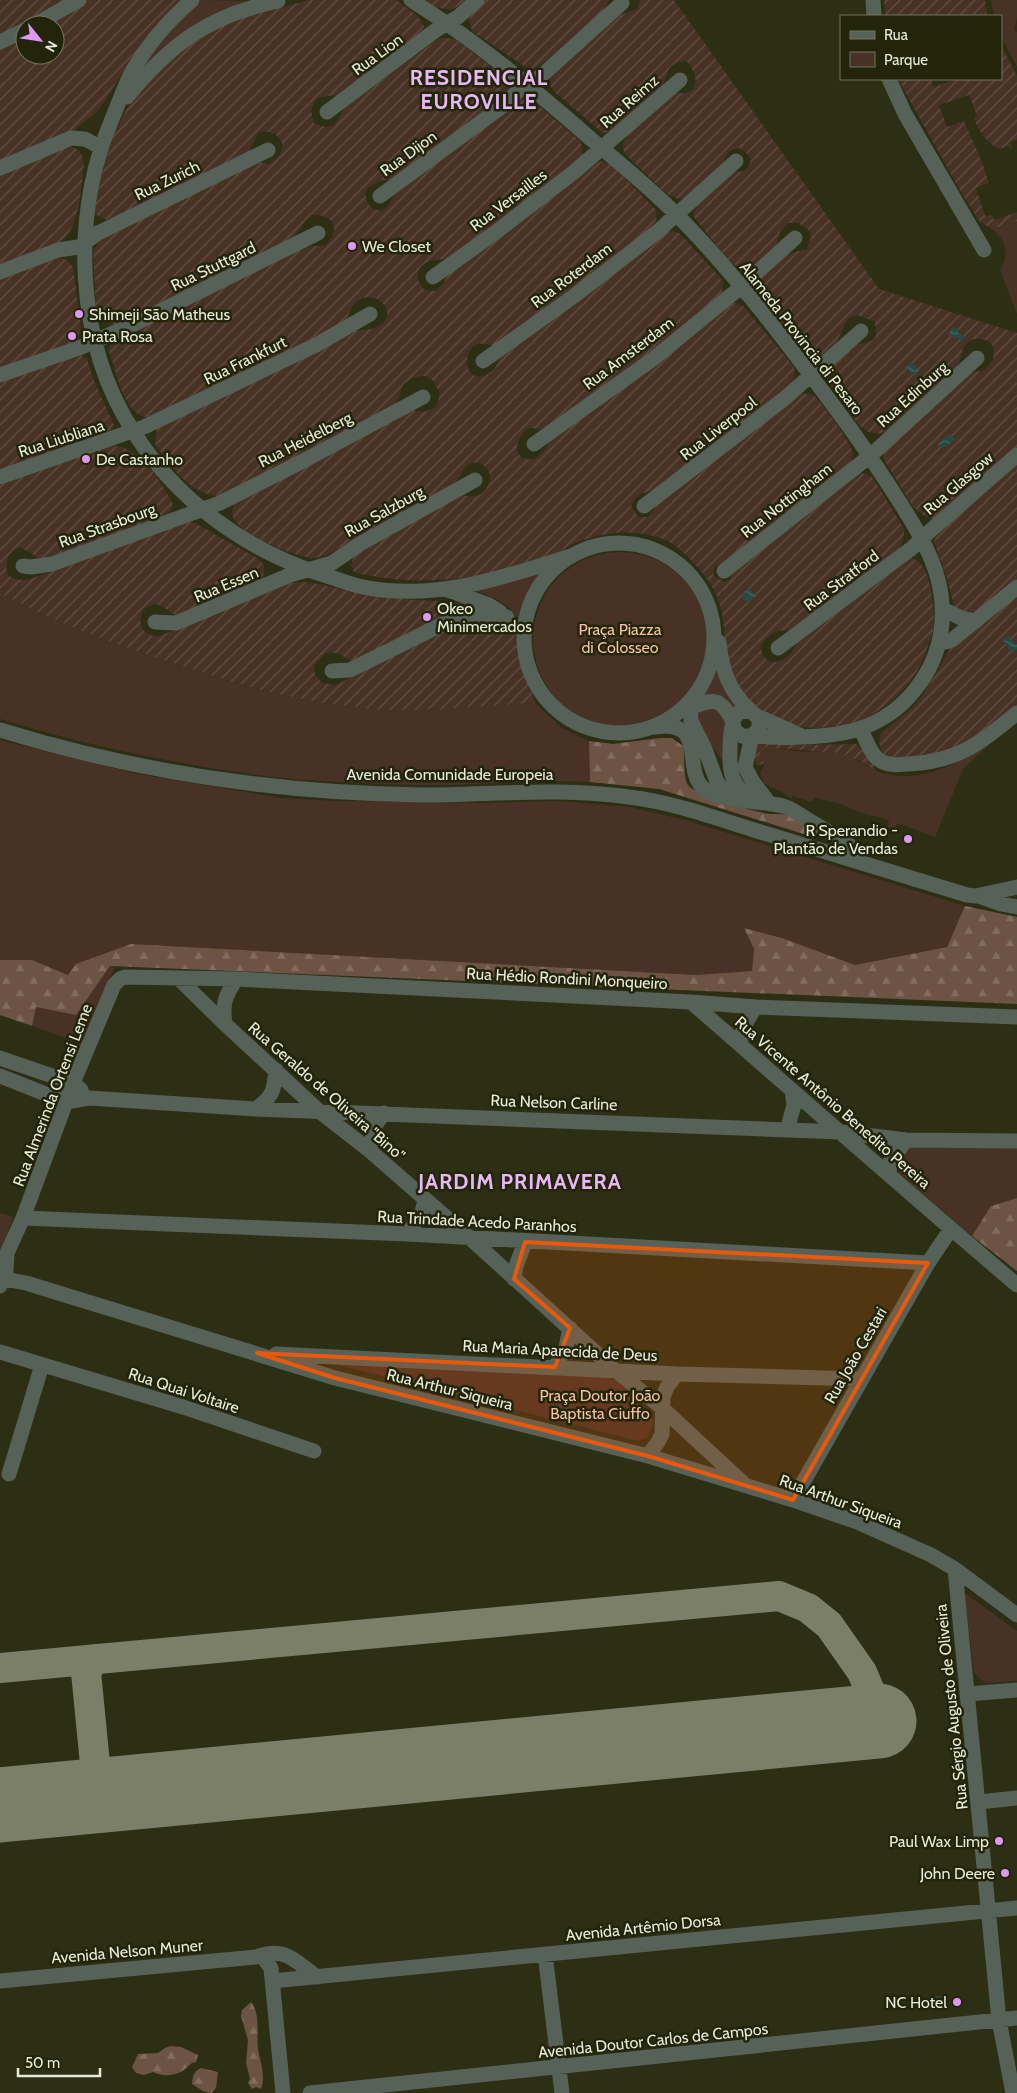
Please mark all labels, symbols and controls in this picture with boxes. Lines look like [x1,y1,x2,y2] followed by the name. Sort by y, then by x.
[15,15,65,65] north arrow
[840,15,1002,80] legend
[884,26,909,44] text: Rua
[348,30,406,79] street label: Rua Lion
[41,38,62,55] text: N
[884,51,928,69] text: Parque
[410,65,548,114] district label: RESIDENCIAL EUROVILLE
[596,70,663,132] street label: Rua Reimz
[376,127,440,180] street label: Rua Dijon
[132,157,203,204] street label: Rua Zurich
[466,165,551,235] street label: Rua Versailles
[362,237,431,256] place label: We Closet
[168,238,259,295] street label: Rua Stuttgard
[527,239,615,312] street label: Rua Roterdam
[346,240,358,252] marker: We Closet
[736,258,867,419] street label: Alameda Provincia di Pesaro
[89,305,230,324] place label: Shimeji São Matheus
[73,308,85,320] marker: Shimeji São Matheus
[579,313,677,394] street label: Rua Amsterdam
[82,327,153,346] place label: Prata Rosa
[66,330,78,342] marker: Prata Rosa
[201,332,290,389] street label: Rua Frankfurt
[873,357,953,431] street label: Rua Edinburg
[676,393,760,464] street label: Rua Liverpool
[255,407,356,471] street label: Rua Heidelberg
[16,416,107,461] street label: Rua Liubliana
[920,448,997,519] street label: Rua Glasgow
[96,450,183,469] place label: De Castanho
[80,453,92,465] marker: De Castanho
[737,459,836,542] street label: Rua Nottingham
[341,481,428,541] street label: Rua Salzburg
[56,499,159,552] street label: Rua Strasbourg
[800,546,883,615] street label: Rua Stratford
[191,562,261,607] street label: Rua Essen
[437,599,532,636] place label: Okeo Minimercados
[421,611,433,623] marker: Okeo Minimercados
[578,620,662,657] park label: Praça Piazza di Colosseo
[347,765,554,784] street label: Avenida Comunidade Europeia
[773,821,898,858] place label: R Sperandio - Plantão de Vendas
[902,833,914,845] marker: R Sperandio - Plantão de Vendas
[466,964,668,993] street label: Rua Hédio Rondini Monqueiro
[9,1001,96,1189] street label: Rua Almerinda Ortensi Leme
[731,1012,935,1193] street label: Rua Vicente Antônio Benedito Pereira
[244,1018,409,1165] street label: Rua Geraldo de Oliveira "Bino"
[490,1091,618,1114] street label: Rua Nelson Carline
[417,1169,622,1194] district label: JARDIM PRIMAVERA
[377,1207,577,1236] street label: Rua Trindade Acedo Paranhos
[820,1304,891,1407] street label: Rua João Cestari
[462,1336,658,1365] street label: Rua Maria Aparecida de Deus
[126,1364,242,1417] street label: Rua Quai Voltaire
[385,1365,515,1414] street label: Rua Arthur Siqueira
[540,1386,661,1423] park label: Praça Doutor João Baptista Ciuffo
[777,1470,905,1533] street label: Rua Arthur Siqueira
[931,1603,972,1811] street label: Rua Sérgio Augusto de Oliveira
[889,1832,989,1851] place label: Paul Wax Limp
[993,1835,1005,1847] marker: Paul Wax Limp
[919,1864,995,1883] place label: John Deere
[999,1867,1011,1879] marker: John Deere
[565,1910,722,1945] street label: Avenida Artêmio Dorsa
[50,1935,205,1968] street label: Avenida Nelson Muner
[885,1993,947,2012] place label: NC Hotel
[951,1996,963,2008] marker: NC Hotel
[537,2019,769,2062] street label: Avenida Doutor Carlos de Campos
[18,2046,100,2078] scale bar
[25,2054,60,2072] text: 50 m

